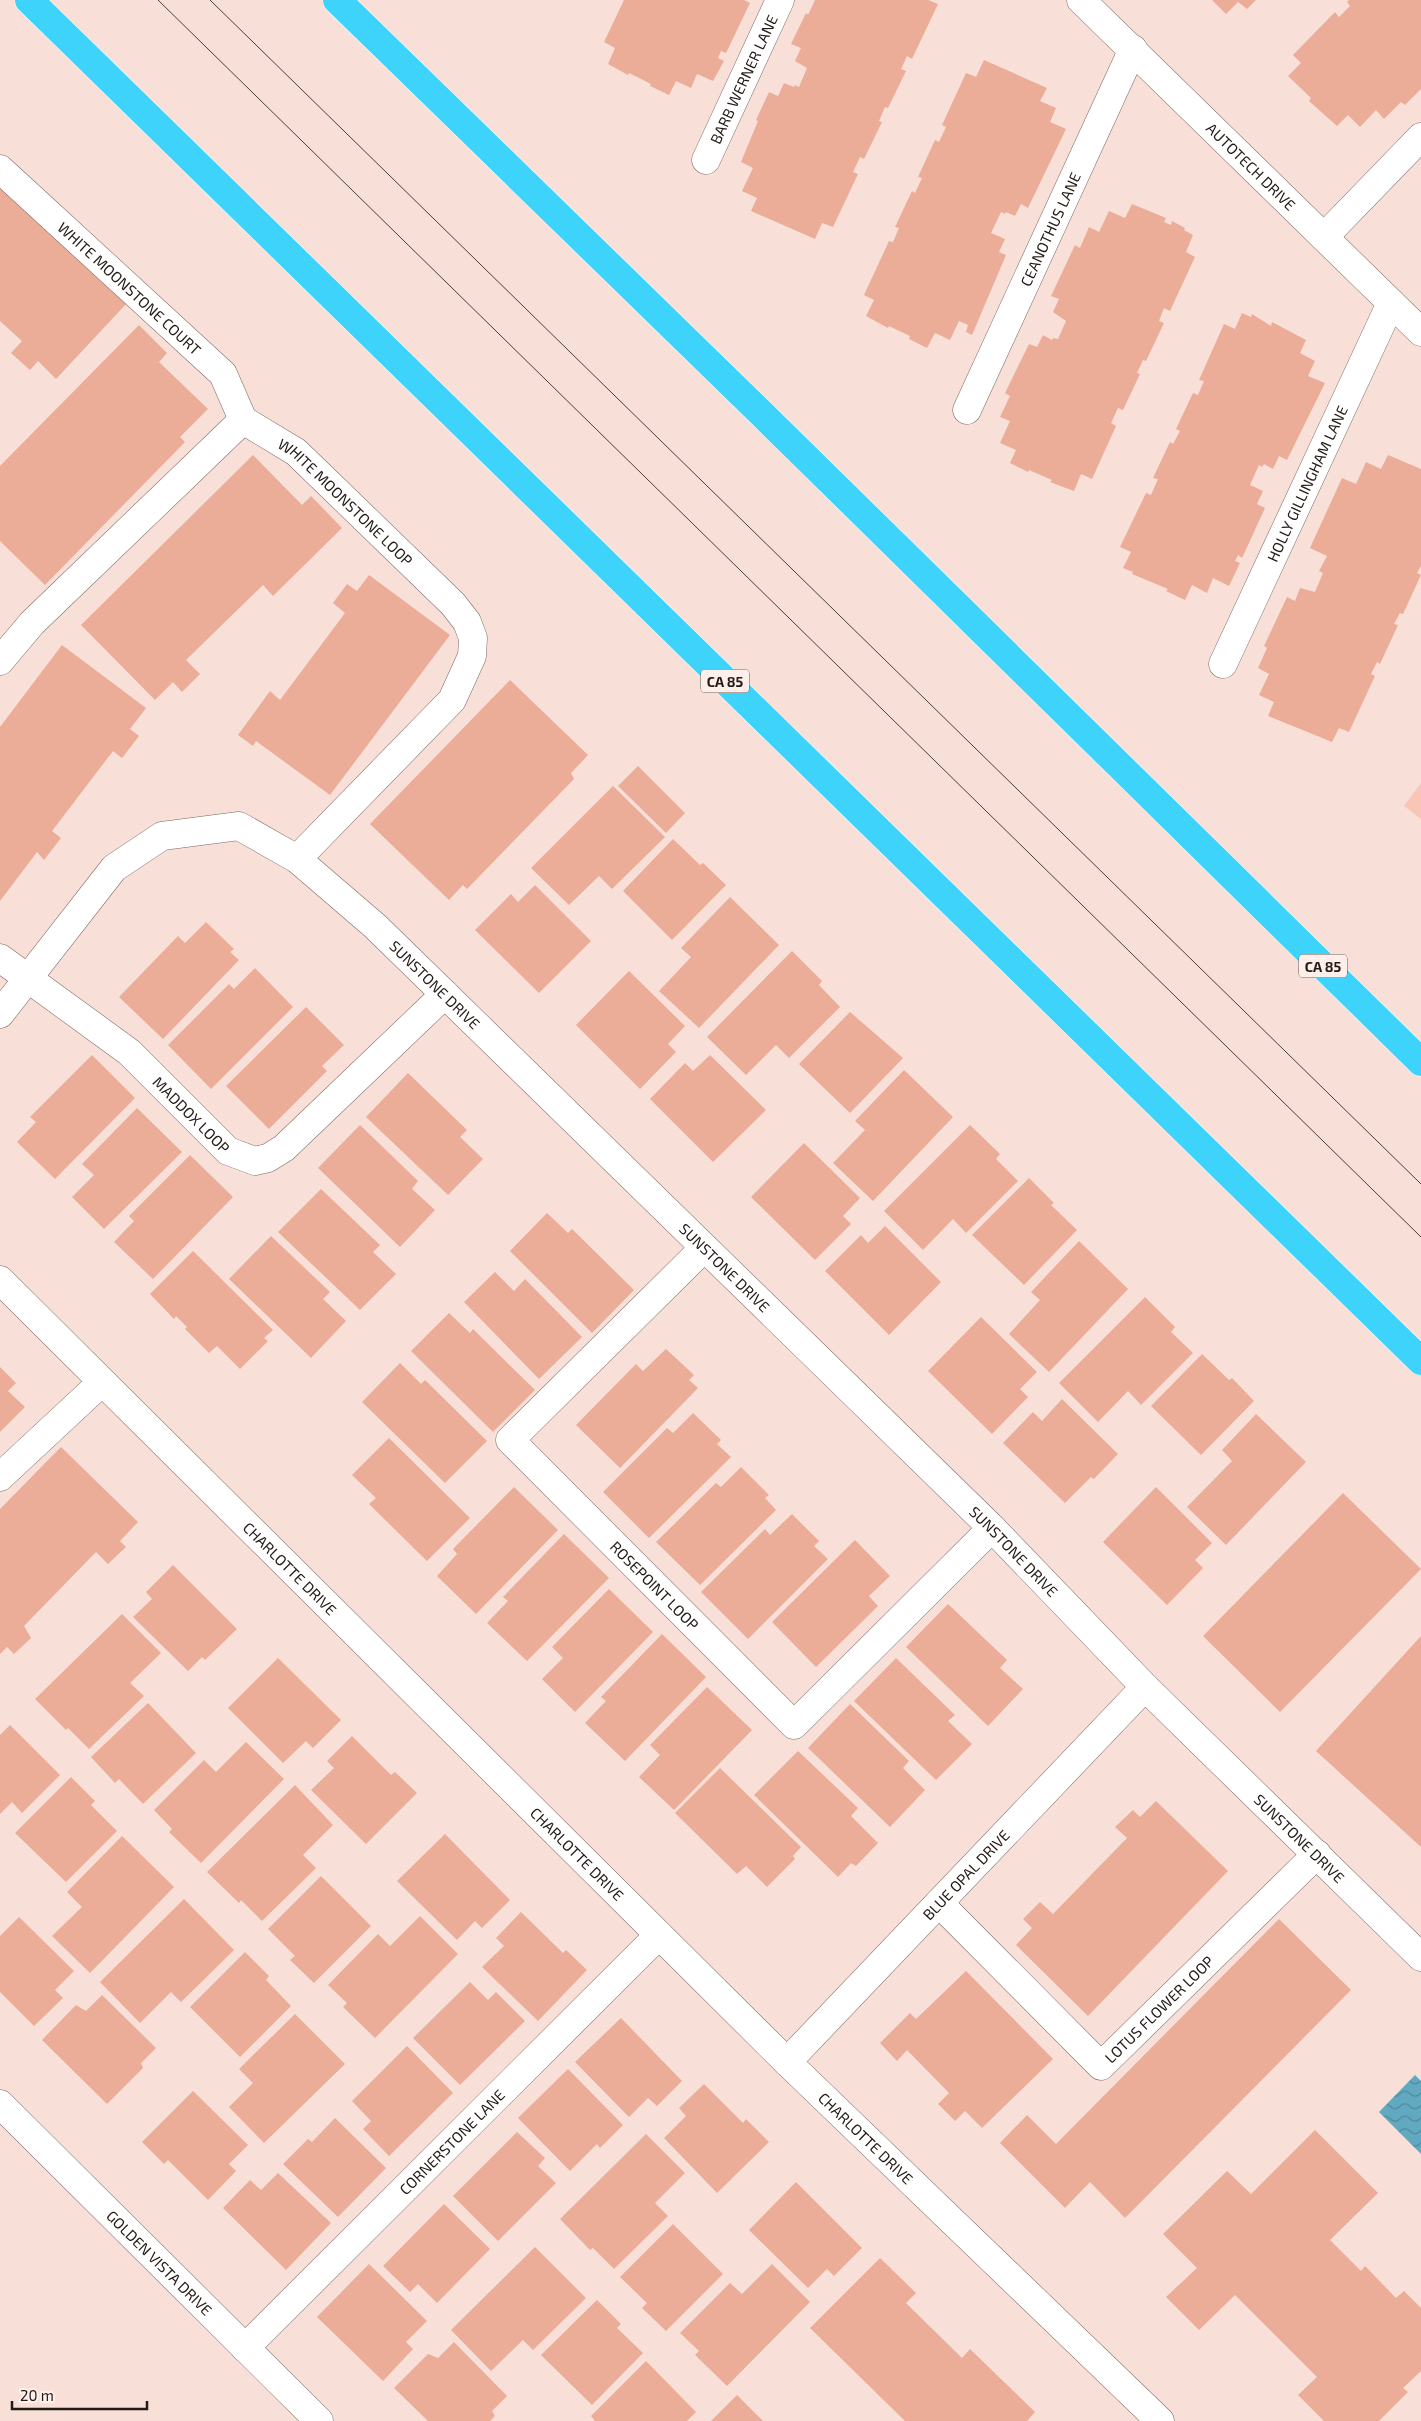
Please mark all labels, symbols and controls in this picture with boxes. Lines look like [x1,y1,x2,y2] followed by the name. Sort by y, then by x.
[706,12,781,147] street label: BARB WERNER LANE
[1203,119,1300,214] street label: AUTOTECH DRIVE
[1016,169,1084,289] street label: CEANOTHUS LANE
[54,218,205,359] street label: WHITE MOONSTONE COURT
[1263,403,1351,565] street label: HOLLY GILLINGHAM LANE
[275,434,417,569] street label: WHITE MOONSTONE LOOP
[701,669,749,692] road number: CA 85
[386,937,484,1033] street label: SUNSTONE DRIVE
[1299,954,1347,978] road number: CA 85
[149,1072,234,1157] street label: MADDOX LOOP
[676,1219,774,1315] street label: SUNSTONE DRIVE
[966,1502,1062,1600] street label: SUNSTONE DRIVE
[240,1518,341,1619] street label: CHARLOTTE DRIVE
[607,1537,703,1633] street label: ROSEPOINT LOOP
[1251,1790,1348,1886] street label: SUNSTONE DRIVE
[527,1804,628,1904] street label: CHARLOTTE DRIVE
[919,1826,1013,1923] street label: BLUE OPAL DRIVE
[1101,1952,1217,2066] street label: LOTUS FLOWER LOOP
[395,2085,508,2198] street label: CORNERSTONE LANE
[815,2088,917,2188] street label: CHARLOTTE DRIVE
[103,2206,216,2319] street label: GOLDEN VISTA DRIVE
[12,2378,148,2410] scale bar
[20,2386,54,2404] text: 20 m

